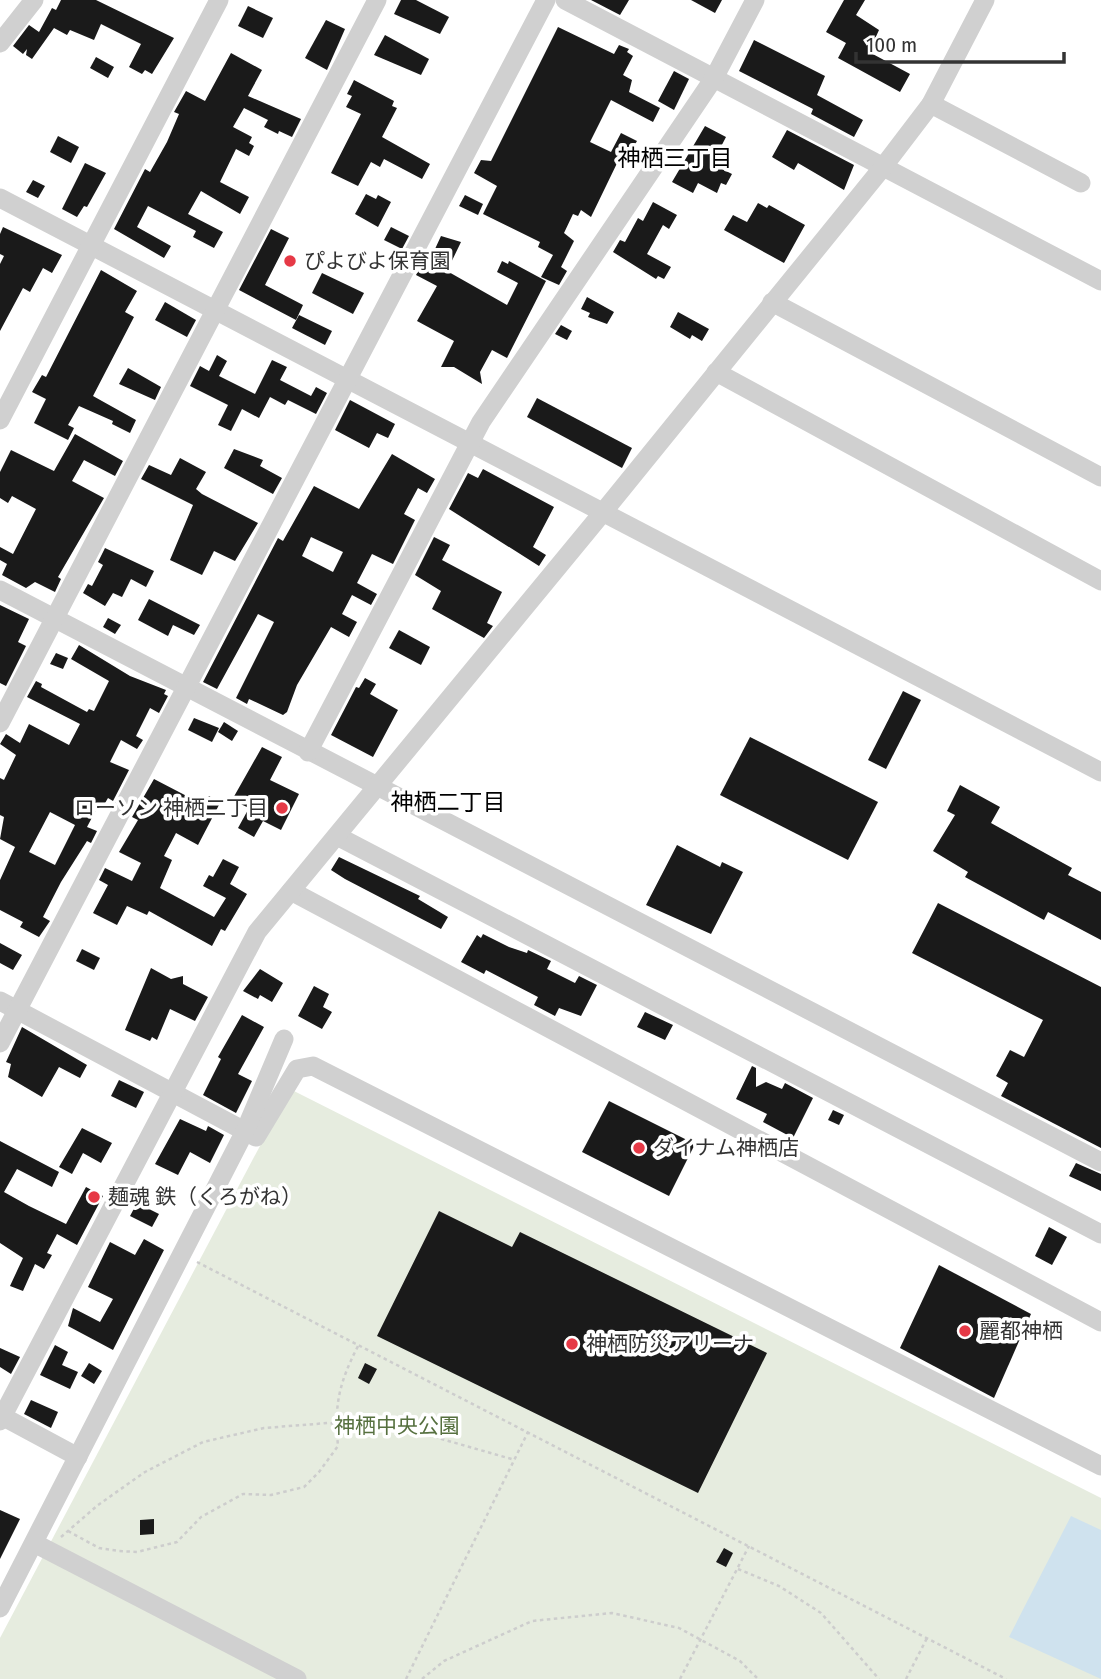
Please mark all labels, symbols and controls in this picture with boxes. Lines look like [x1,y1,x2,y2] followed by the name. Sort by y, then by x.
[856,21,1064,65] scale bar
[866,32,917,58] text: 100 m
[618,144,733,172] district label: 神栖三丁目
[304,248,451,274] place label: ぴよびよ保育園
[282,253,298,269] marker: ぴよびよ保育園
[391,788,506,816] district label: 神栖二丁目
[74,795,268,821] place label: ローソン 神栖二丁目
[274,800,290,816] marker: ローソン 神栖二丁目
[653,1135,799,1161] place label: ダイナム神栖店
[631,1140,647,1156] marker: ダイナム神栖店
[108,1184,302,1210] place label: 麺魂 鉄（くろがね）
[86,1189,102,1205] marker: 麺魂 鉄（くろがね）
[979,1318,1063,1344] place label: 麗都神栖
[957,1323,973,1339] marker: 麗都神栖
[586,1331,754,1357] place label: 神栖防災アリーナ
[564,1336,580,1352] marker: 神栖防災アリーナ
[334,1413,460,1439] park label: 神栖中央公園

